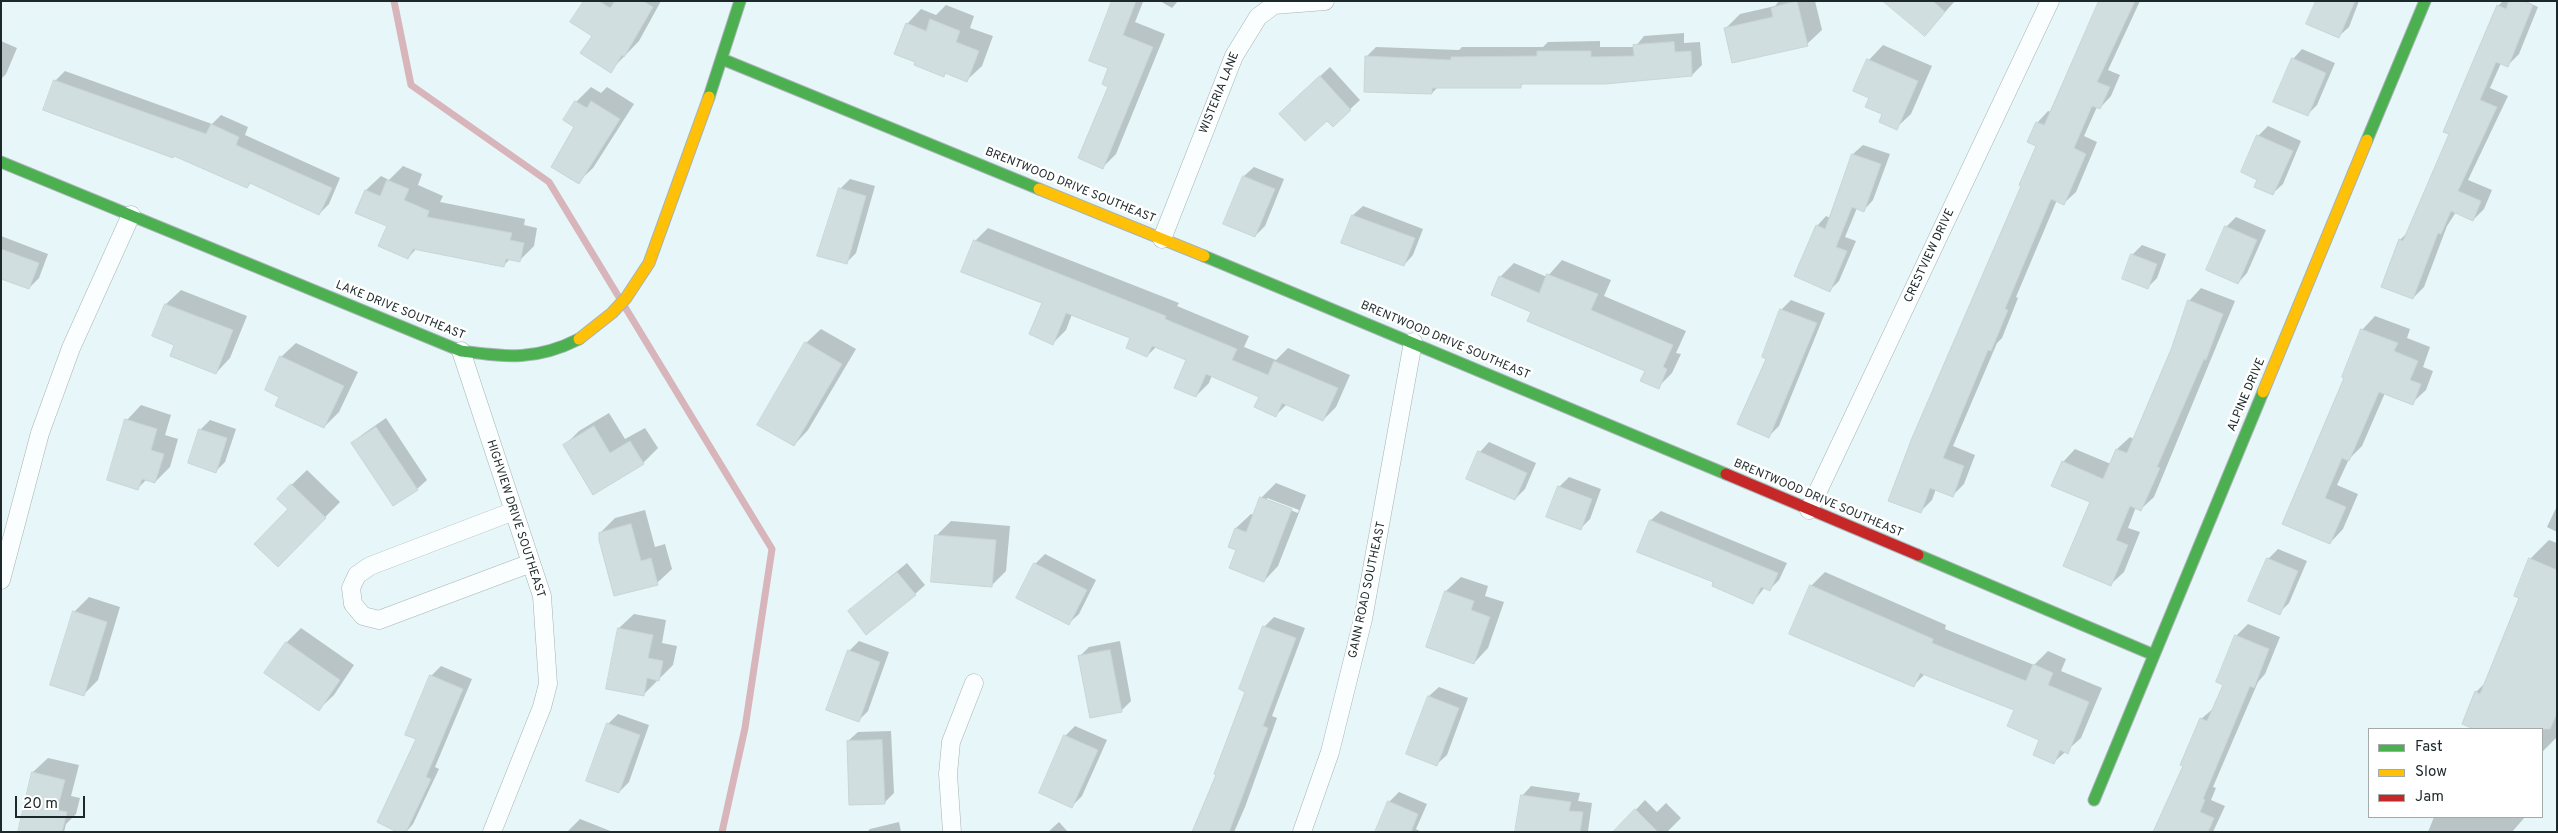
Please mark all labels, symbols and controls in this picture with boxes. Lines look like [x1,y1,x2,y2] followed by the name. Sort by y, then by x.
[1197,50,1243,136] street label: WISTERIA LANE
[983,145,1157,227] street label: BRENTWOOD DRIVE SOUTHEAST
[1902,207,1958,305] street label: CRESTVIEW DRIVE
[333,278,467,344] street label: LAKE DRIVE SOUTHEAST
[1358,299,1532,383] street label: BRENTWOOD DRIVE SOUTHEAST
[2225,356,2269,434] street label: ALPINE DRIVE
[483,438,547,600] street label: HIGHVIEW DRIVE SOUTHEAST
[1731,457,1905,541] street label: BRENTWOOD DRIVE SOUTHEAST
[1346,520,1390,660] street label: GANN ROAD SOUTHEAST
[2368,728,2543,818] legend
[2415,738,2443,757] text: Fast
[2415,763,2447,782] text: Slow
[18,786,88,818] scale bar
[2415,788,2444,807] text: Jam
[23,795,58,814] text: 20 m

